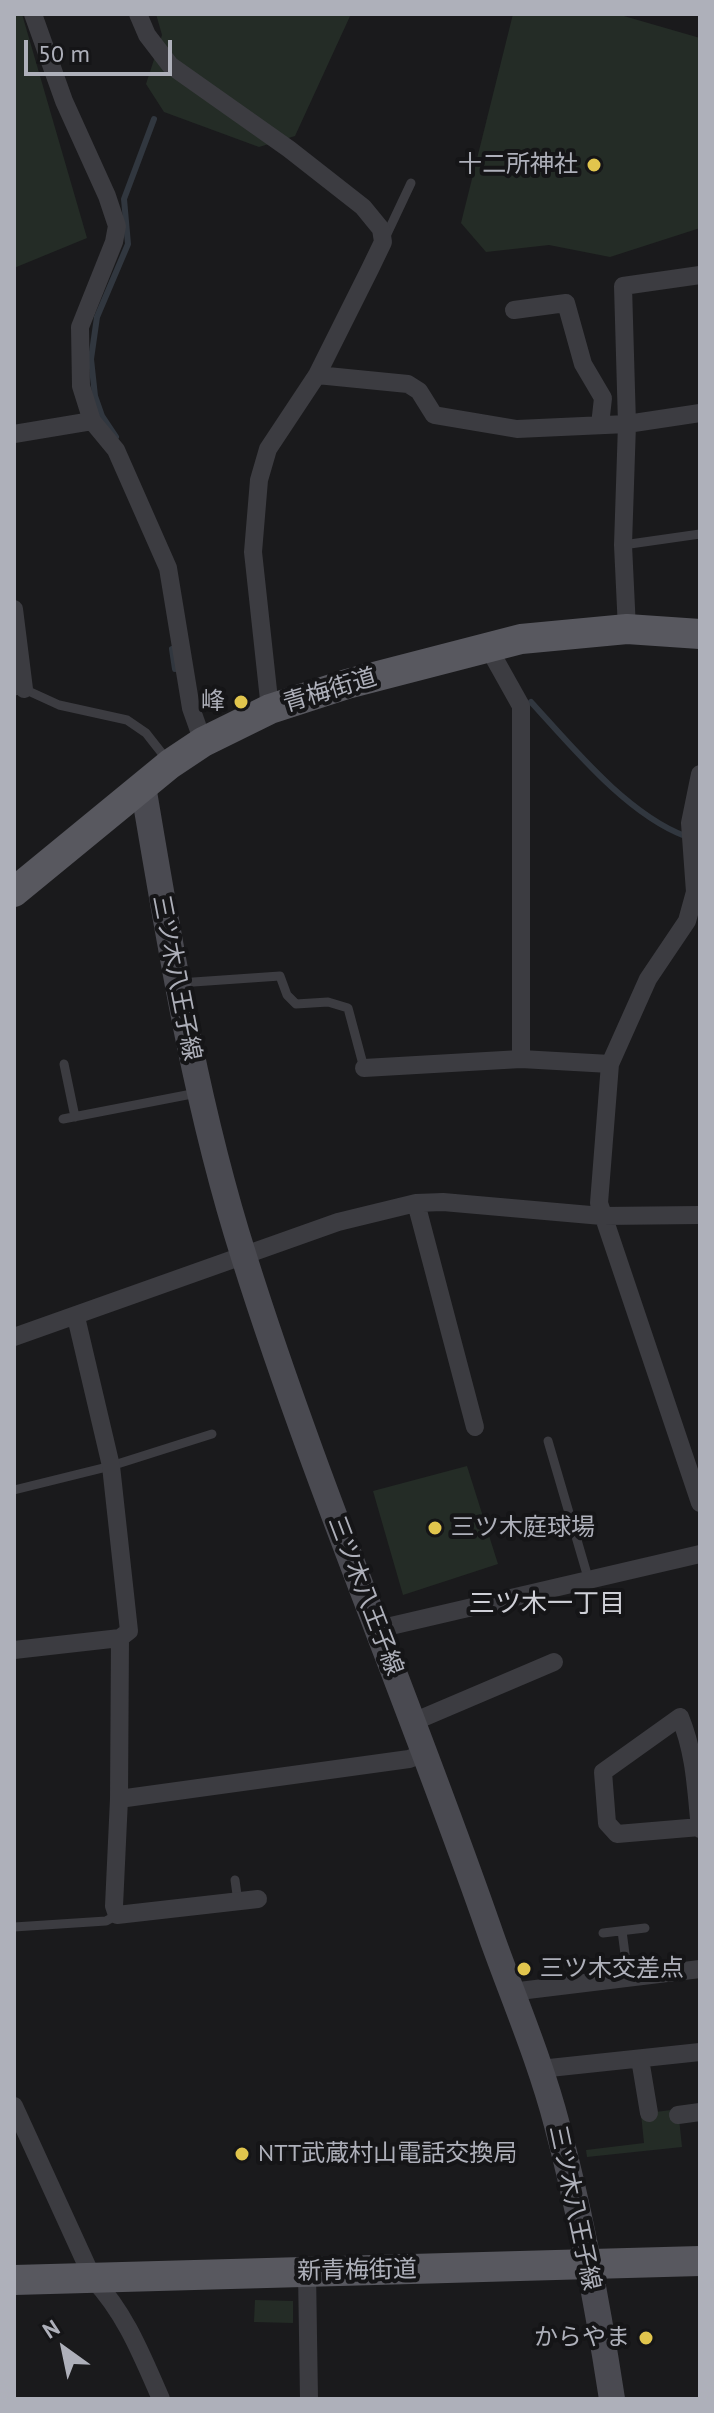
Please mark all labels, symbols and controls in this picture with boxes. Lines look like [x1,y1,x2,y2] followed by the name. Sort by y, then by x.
[28,24,176,74] scale bar
[38,38,90,69] text: 50 m
[458,151,578,179] place label: 十二所神社
[585,156,603,174] marker: 十二所神社
[280,663,380,719] street label: 青梅街道
[201,688,225,716] place label: 峰
[232,693,250,711] marker: 峰
[146,893,206,1063] street label: 三ツ木八王子線
[321,1512,409,1680] street label: 三ツ木八王子線
[451,1514,595,1542] place label: 三ツ木庭球場
[426,1519,444,1537] marker: 三ツ木庭球場
[469,1589,625,1621] district label: 三ツ木一丁目
[540,1955,684,1983] place label: 三ツ木交差点
[515,1960,533,1978] marker: 三ツ木交差点
[542,2123,606,2293] street label: 三ツ木八王子線
[258,2140,517,2168] place label: NTT武蔵村山電話交換局
[233,2145,251,2163] marker: NTT武蔵村山電話交換局
[297,2256,417,2286] street label: 新青梅街道
[24,2309,104,2389] north arrow
[37,2313,65,2345] text: N
[534,2324,630,2352] place label: からやま
[637,2329,655,2347] marker: からやま

